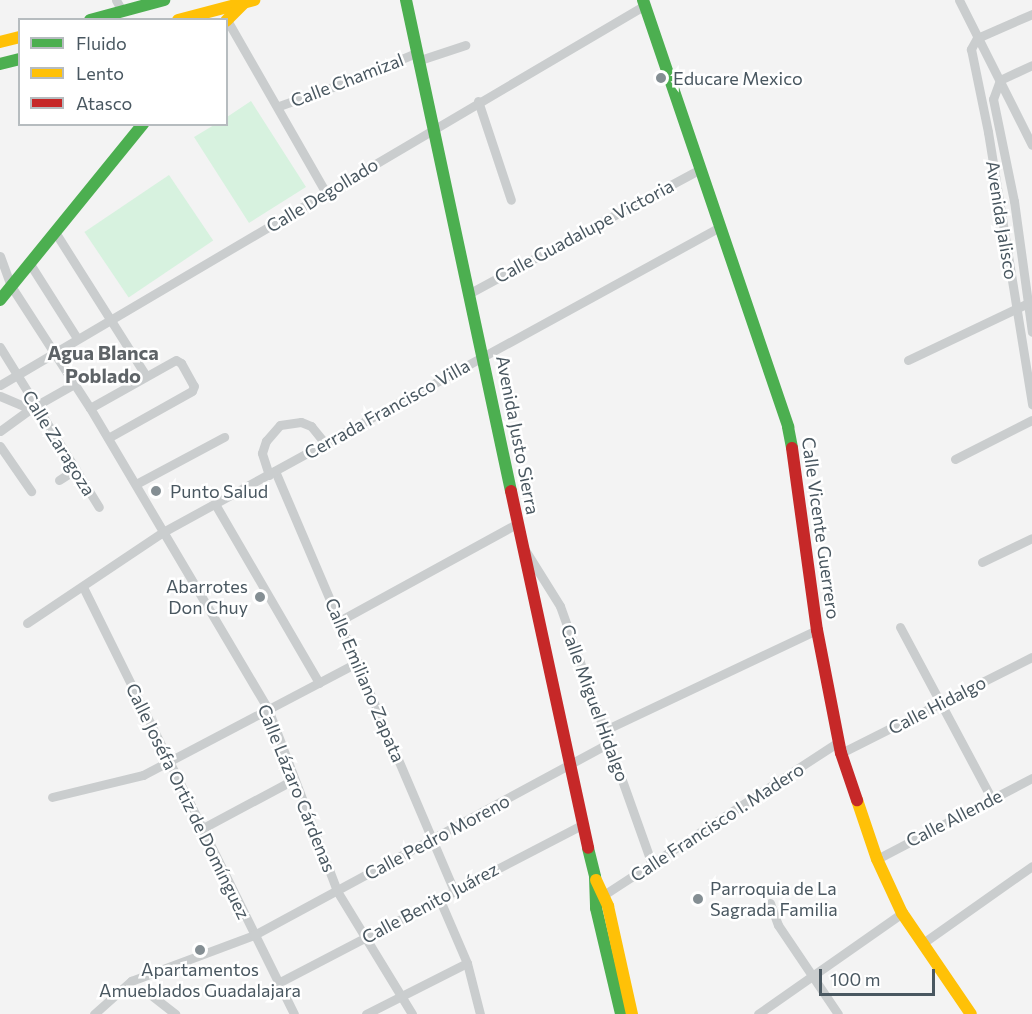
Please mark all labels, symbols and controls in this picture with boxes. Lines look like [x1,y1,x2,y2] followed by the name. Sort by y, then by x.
[18,18,228,126] legend
[76,32,127,54] text: Fluido
[288,49,406,111] street label: Calle Chamizal
[76,62,124,84] text: Lento
[673,67,803,89] place label: Educare Mexico
[654,71,668,85] marker: Educare Mexico
[76,92,132,114] text: Atasco
[262,153,382,237] street label: Calle Degollado
[982,159,1022,281] street label: Avenida Jalisco
[491,175,677,287] street label: Calle Guadalupe Victoria
[47,340,159,387] district label: Agua Blanca Poblado
[492,354,544,516] street label: Avenida Justo Sierra
[300,355,474,463] street label: Cerrada Francisco Villa
[18,386,100,500] street label: Calle Zaragoza
[798,436,844,620] street label: Calle Vicente Guerrero
[170,480,268,502] place label: Punto Salud
[147,482,165,500] marker: Punto Salud
[166,576,248,618] place label: Abarrotes Don Chuy
[253,590,267,604] marker: Abarrotes Don Chuy
[321,595,409,765] street label: Calle Emiliano Zapata
[556,621,634,785] street label: Calle Miguel Hidalgo
[885,671,989,739] street label: Calle Hidalgo
[121,680,255,922] street label: Calle Joséfa Ortiz de Domínguez
[253,701,341,875] street label: Calle Lázaro Cárdenas
[626,758,808,886] street label: Calle Francisco I. Madero
[902,785,1006,851] street label: Calle Allende
[361,790,513,884] street label: Calle Pedro Moreno
[358,858,502,948] street label: Calle Benito Juárez
[710,878,838,920] place label: Parroquia de La Sagrada Familia
[691,892,705,906] marker: Parroquia de La Sagrada Familia
[193,943,207,957] marker: Apartamentos Amueblados Guadalajara
[822,957,938,995] scale bar
[99,959,301,1002] place label: Apartamentos Amueblados Guadalajara
[830,968,880,990] text: 100 m

